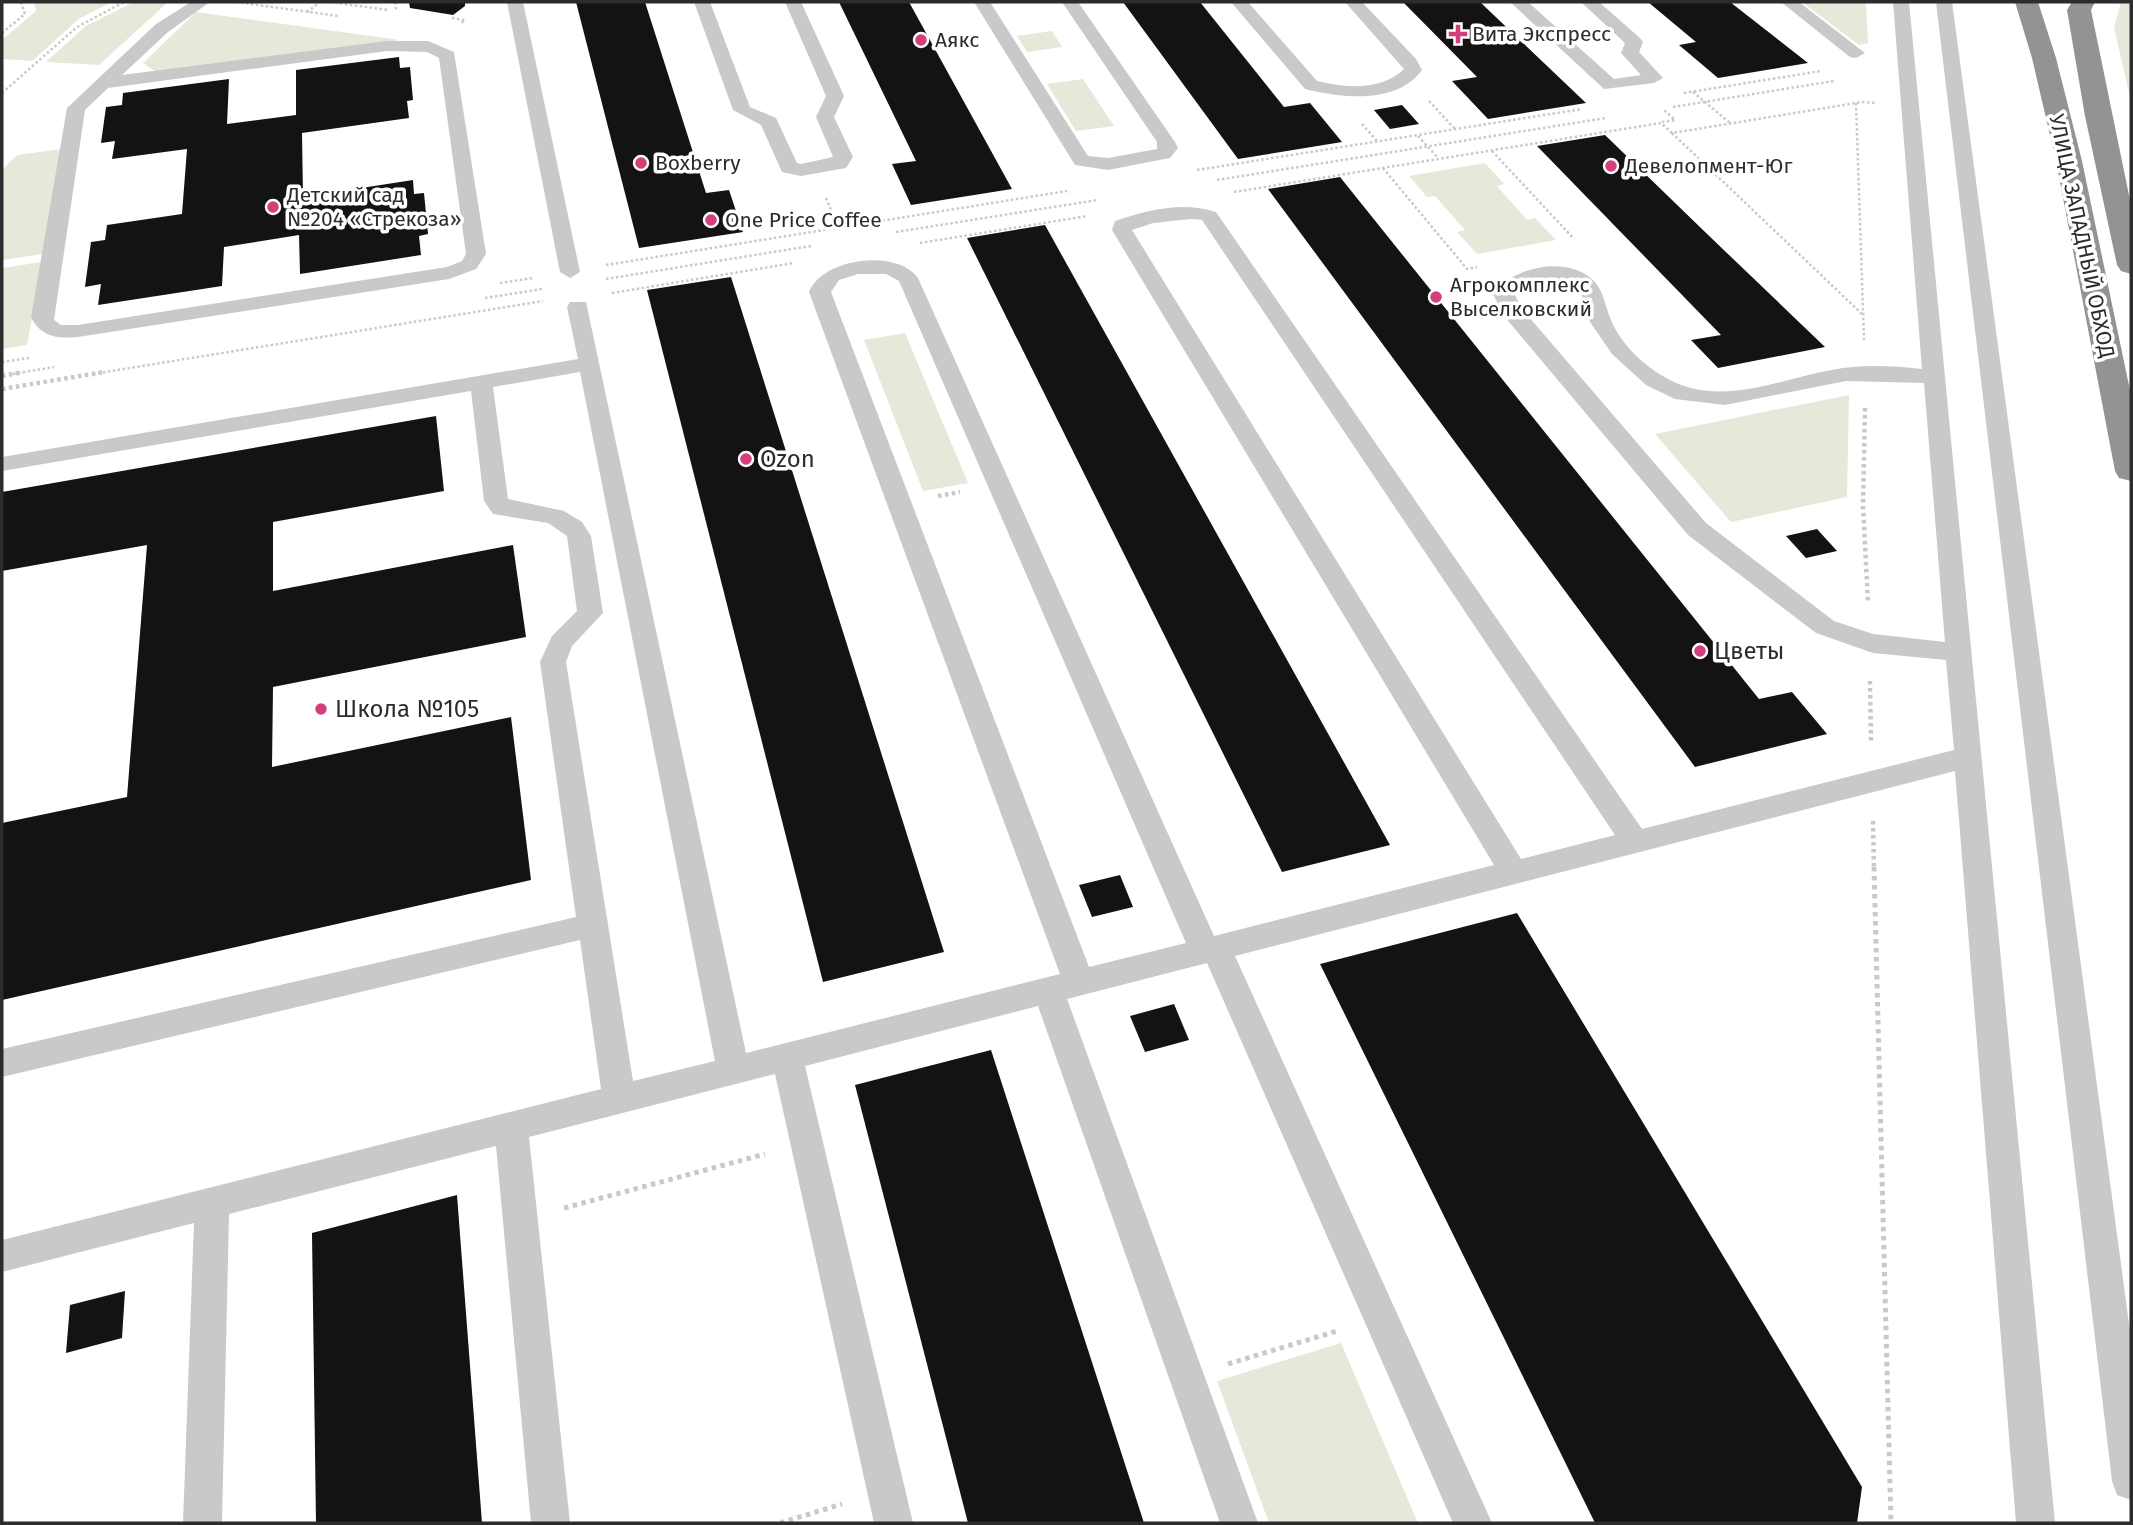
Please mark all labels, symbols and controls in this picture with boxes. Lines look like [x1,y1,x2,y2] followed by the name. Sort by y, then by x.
[1472,21,1611,47] place label: Вита Экспресс
[1450,26,1466,42] marker: Вита Экспресс
[935,27,979,53] place label: Аякс
[913,32,929,48] marker: Аякс
[2043,112,2121,360] street label: УЛИЦА ЗАПАДНЫЙ ОБХОД
[655,150,741,176] place label: Boxberry
[1624,153,1792,179] place label: Девелопмент-Юг
[633,155,649,171] marker: Boxberry
[1603,158,1619,174] marker: Девелопмент-Юг
[286,182,462,232] place label: Детский сад №204 «Стрекоза»
[265,199,281,215] marker: Детский сад №204 «Стрекоза»
[725,207,882,233] place label: One Price Coffee
[703,212,719,228] marker: One Price Coffee
[1450,272,1592,322] place label: Агрокомплекс Выселковский
[1428,289,1444,305] marker: Агрокомплекс Выселковский
[760,445,815,473] place label: Ozon
[738,451,754,467] marker: Ozon
[1714,637,1784,665] place label: Цветы
[1692,643,1708,659] marker: Цветы
[335,695,479,723] place label: Школа №105
[313,701,329,717] marker: Школа №105

